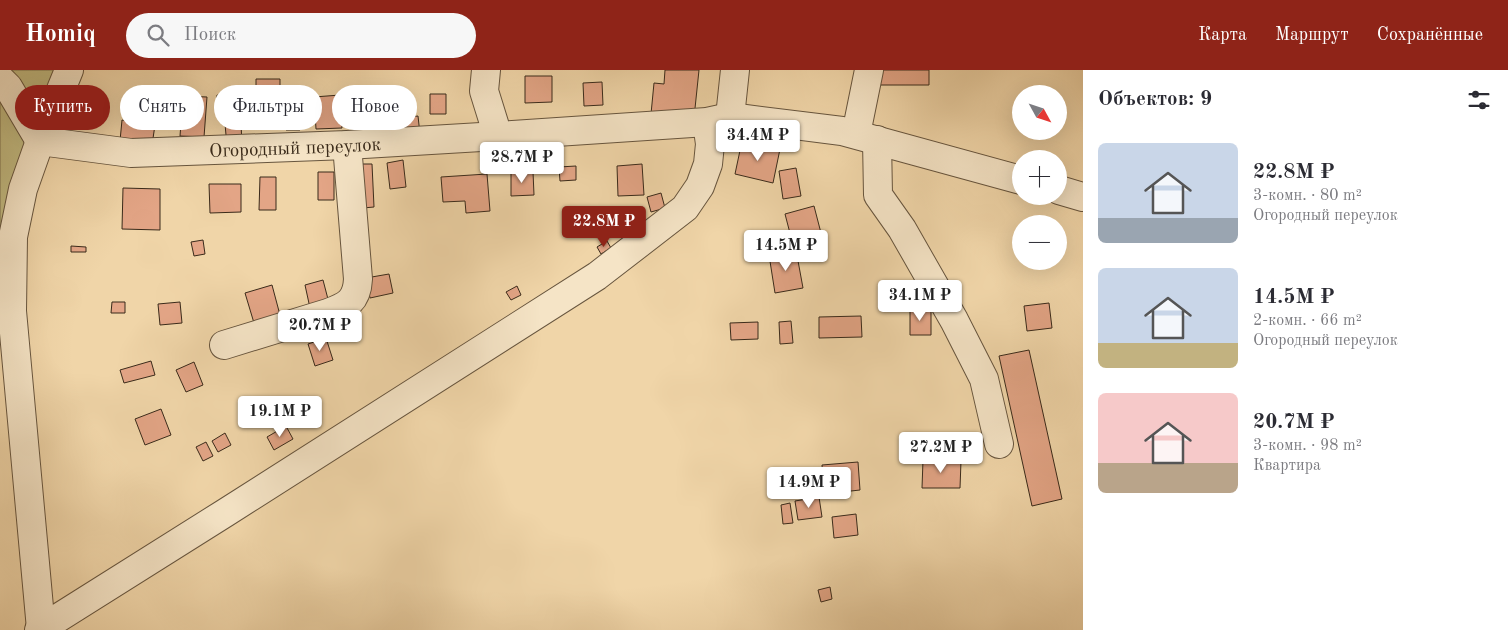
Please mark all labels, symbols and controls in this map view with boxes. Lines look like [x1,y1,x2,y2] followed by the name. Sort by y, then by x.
[126,13,476,58] search box
[144,21,172,49] icon: search
[25,23,96,47] text: Homiq
[184,26,236,45] text: Поиск
[1198,26,1247,44] text: Карта
[1275,26,1349,44] text: Маршрут
[1377,26,1483,44] text: Сохранённые
[15,85,110,130] chip: Купить
[120,85,204,130] chip: Снять
[214,85,322,130] chip: Фильтры
[332,85,417,130] chip: Новое
[1012,85,1068,140] north arrow
[1012,85,1067,270] map controls
[1465,86,1493,114] icon: filters
[1098,89,1212,110] text: Объектов: 9
[712,119,804,162] pin: 34.4M ₽
[727,128,789,144] text: 34.4M ₽
[209,136,382,162] street label: Огородный переулок
[476,142,568,184] pin: 28.7M ₽
[491,150,553,166] text: 28.7M ₽
[1012,150,1067,205] button: +
[1253,162,1335,183] text: 22.8M ₽
[1138,163,1198,223] icon: home
[1253,188,1362,204] text: 3-комн. · 80 m²
[558,206,650,248] pin: 22.8M ₽
[1253,208,1398,224] text: Огородный переулок
[573,214,635,230] text: 22.8M ₽
[1012,215,1067,270] button: −
[740,230,832,272] pin: 14.5M ₽
[755,238,817,254] text: 14.5M ₽
[874,280,966,322] pin: 34.1M ₽
[1253,287,1335,308] text: 14.5M ₽
[889,288,951,304] text: 34.1M ₽
[1138,288,1198,348] icon: home
[274,310,366,352] pin: 20.7M ₽
[1253,313,1362,329] text: 2-комн. · 66 m²
[289,318,351,334] text: 20.7M ₽
[1253,333,1398,349] text: Огородный переулок
[234,396,326,438] pin: 19.1M ₽
[249,404,311,420] text: 19.1M ₽
[1253,412,1335,433] text: 20.7M ₽
[1138,413,1198,473] icon: home
[895,432,987,474] pin: 27.2M ₽
[1253,438,1362,454] text: 3-комн. · 98 m²
[910,440,972,456] text: 27.2M ₽
[1253,458,1321,474] text: Квартира
[763,466,855,509] pin: 14.9M ₽
[778,475,840,491] text: 14.9M ₽

